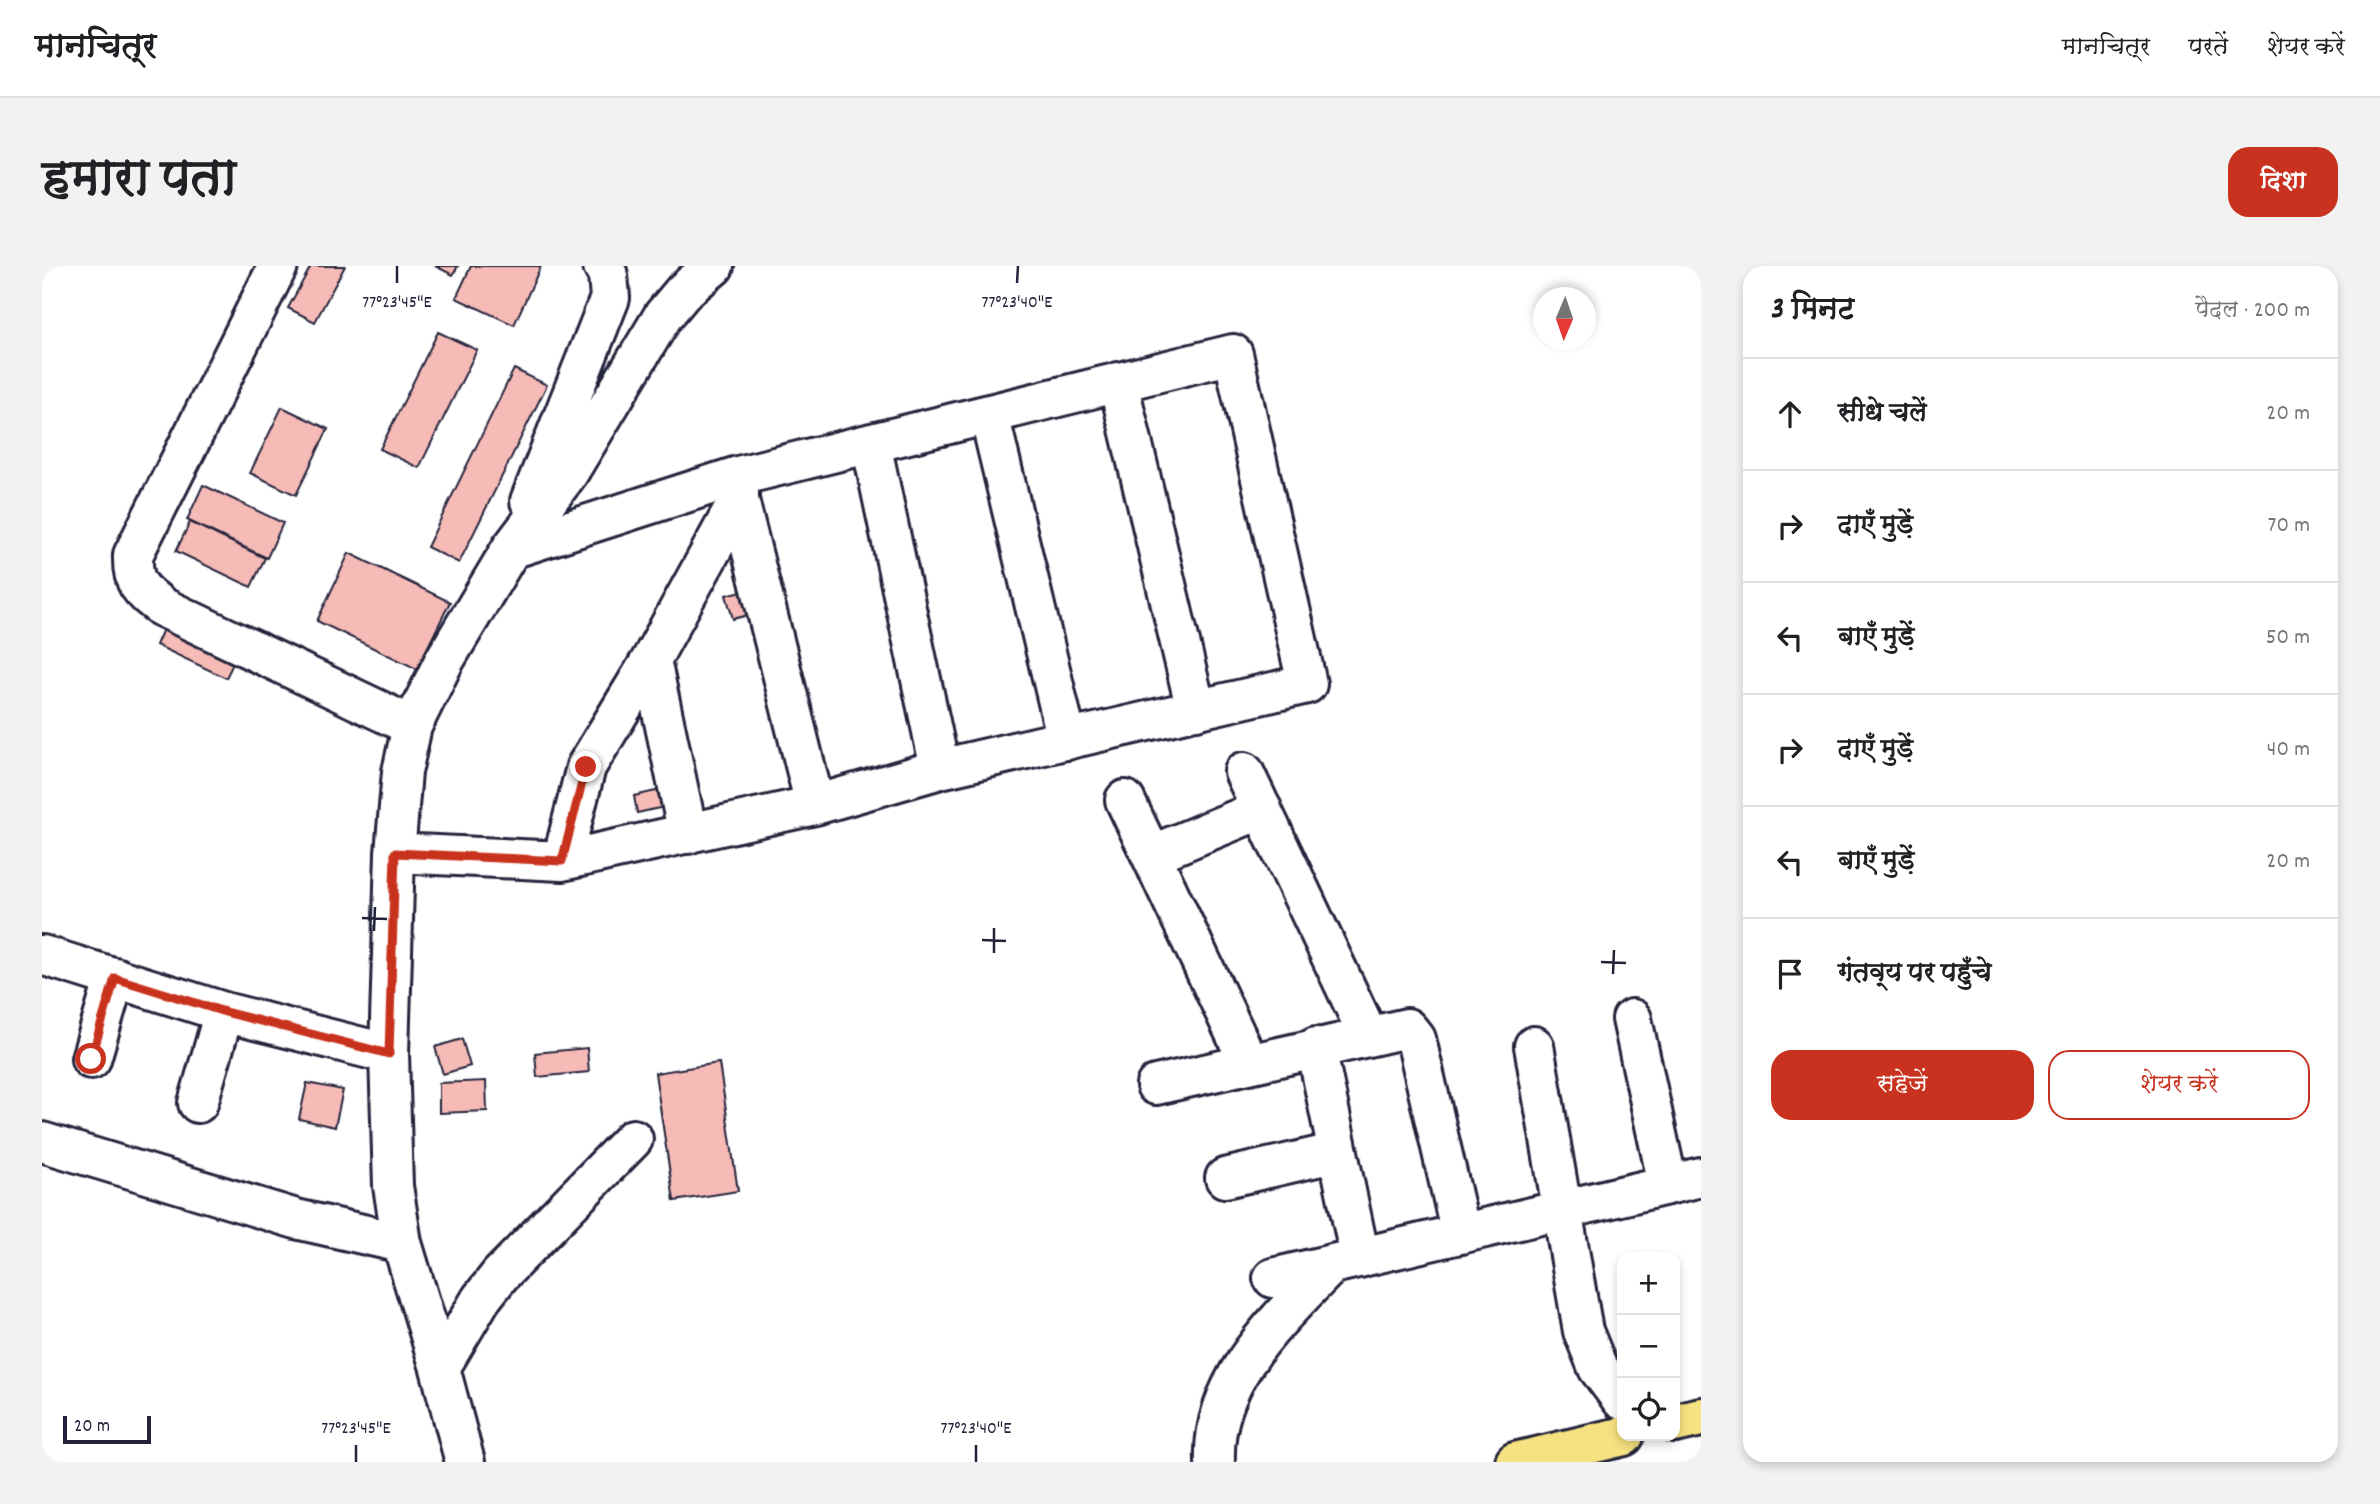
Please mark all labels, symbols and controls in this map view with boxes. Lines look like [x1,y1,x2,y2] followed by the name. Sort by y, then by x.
[35,25,157,72] text: मानचित्र
[2062,31,2150,65] text: मानचित्र
[2188,31,2228,65] text: परतें
[2266,31,2345,65] text: शेयर करें
[42,147,236,217] text: हमारा पता
[2228,147,2338,217] button: दिशा
[1533,287,1596,350] north arrow
[1771,290,1854,333] text: 3 मिनट
[362,291,432,316] text: 77°23'45"E
[982,291,1052,316] text: 77°23'40"E
[2195,295,2310,328] text: पैदल · 200 m
[1771,395,1809,433] icon: ahead
[1838,396,1927,433] text: सीधे चलें
[2266,398,2310,431] text: 20 m
[1771,507,1809,545] icon: right
[1838,508,1913,545] text: दाएँ मुड़ें
[2268,510,2310,543] text: 70 m
[1771,619,1809,657] icon: left
[1838,620,1915,657] text: बाएँ मुड़ें
[2266,622,2310,655] text: 50 m
[1771,731,1809,769] icon: right
[1838,732,1913,769] text: दाएँ मुड़ें
[2267,734,2310,767] text: 40 m
[570,751,601,782] route end
[1771,843,1809,881] icon: left
[1838,844,1915,881] text: बाएँ मुड़ें
[2266,846,2310,879] text: 20 m
[1771,955,1809,993] icon: arrive
[1838,956,1992,993] text: गंतव्य पर पहुँचे
[75,1043,106,1074] route start
[1771,1050,2034,1120] button: सहेजें
[2048,1050,2310,1120] button: शेयर करें
[1617,1252,1680,1441] map controls
[1617,1252,1680,1315] button: +
[1617,1315,1680,1378] button: −
[1617,1378,1680,1441] button: locate
[63,1413,150,1445] scale bar
[74,1414,110,1441] text: 20 m
[321,1417,391,1442] text: 77°23'45"E
[941,1417,1011,1442] text: 77°23'40"E

